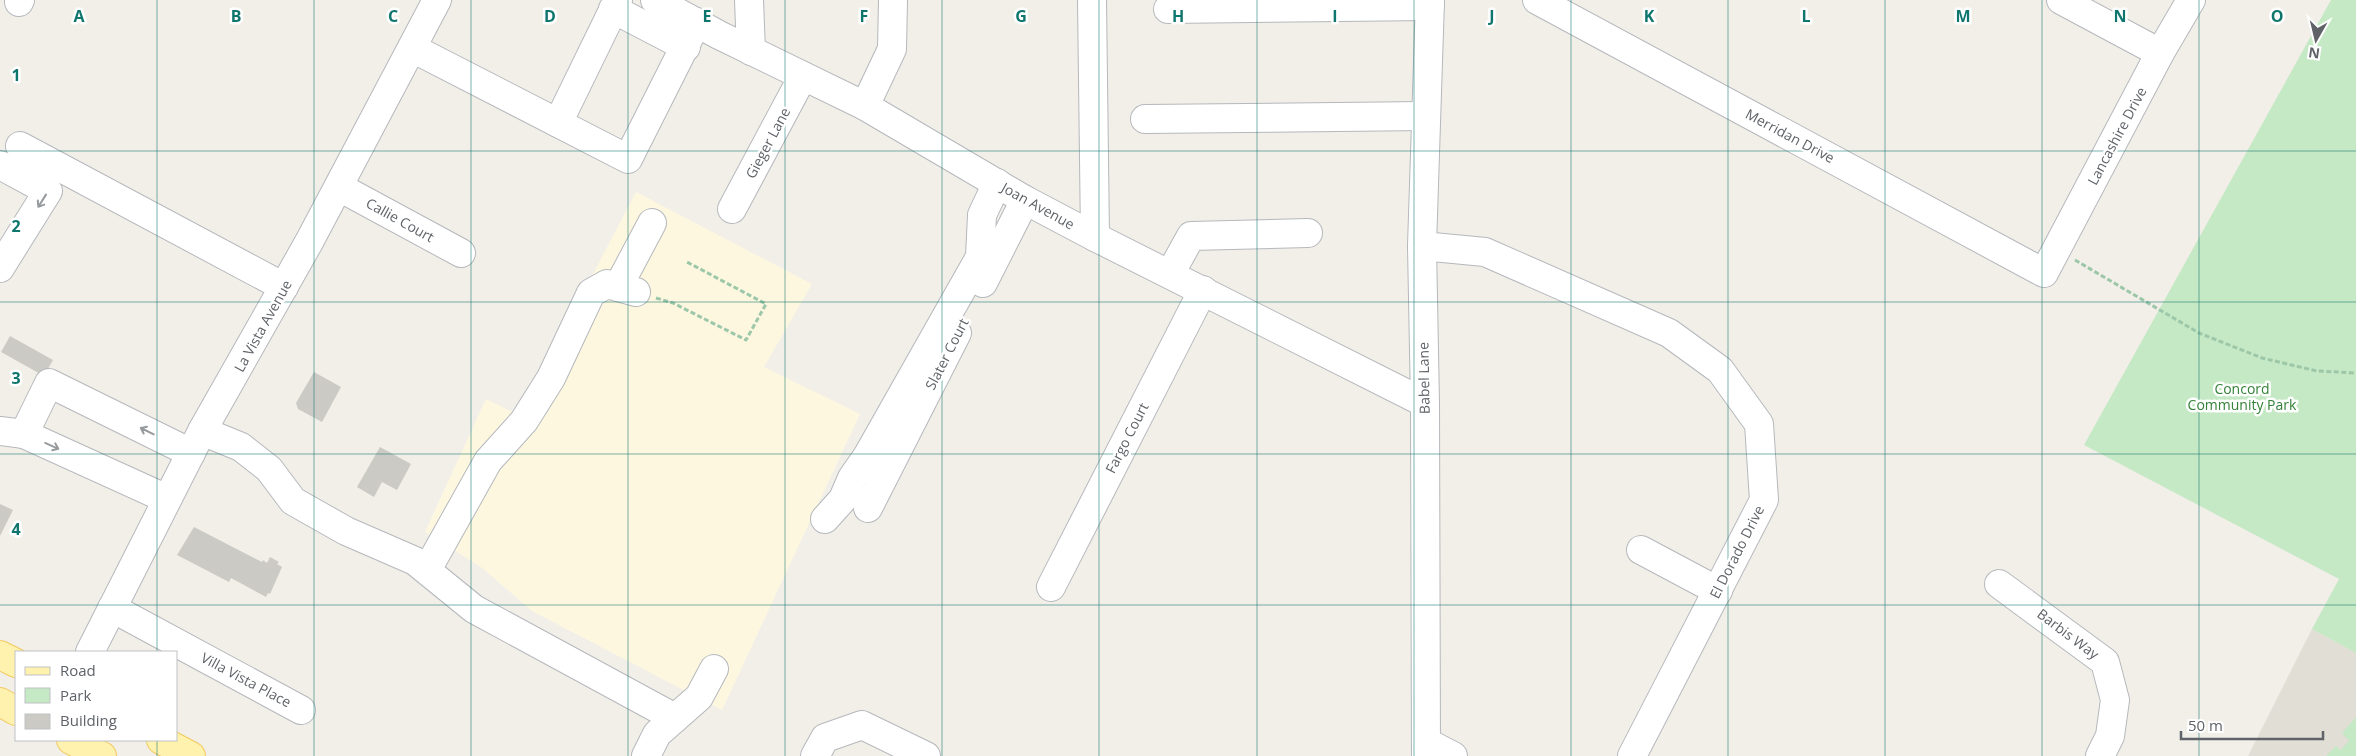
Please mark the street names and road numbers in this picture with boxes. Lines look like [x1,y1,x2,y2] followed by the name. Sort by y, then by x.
[2083,83,2150,188] street label: Lancashire Drive
[741,104,794,182] street label: Gieger Lane
[1742,104,1838,167] street label: Merridan Drive
[996,177,1078,234] street label: Joan Avenue
[363,193,438,246] street label: Callie Court
[229,276,296,375] street label: La Vista Avenue
[920,315,973,393] street label: Slater Court
[1413,342,1434,414] street label: Babel Lane
[1101,399,1152,476] street label: Fargo Court
[1705,502,1768,601] street label: El Dorado Drive
[2034,604,2104,664] street label: Barbis Way
[198,648,295,711] street label: Villa Vista Place

